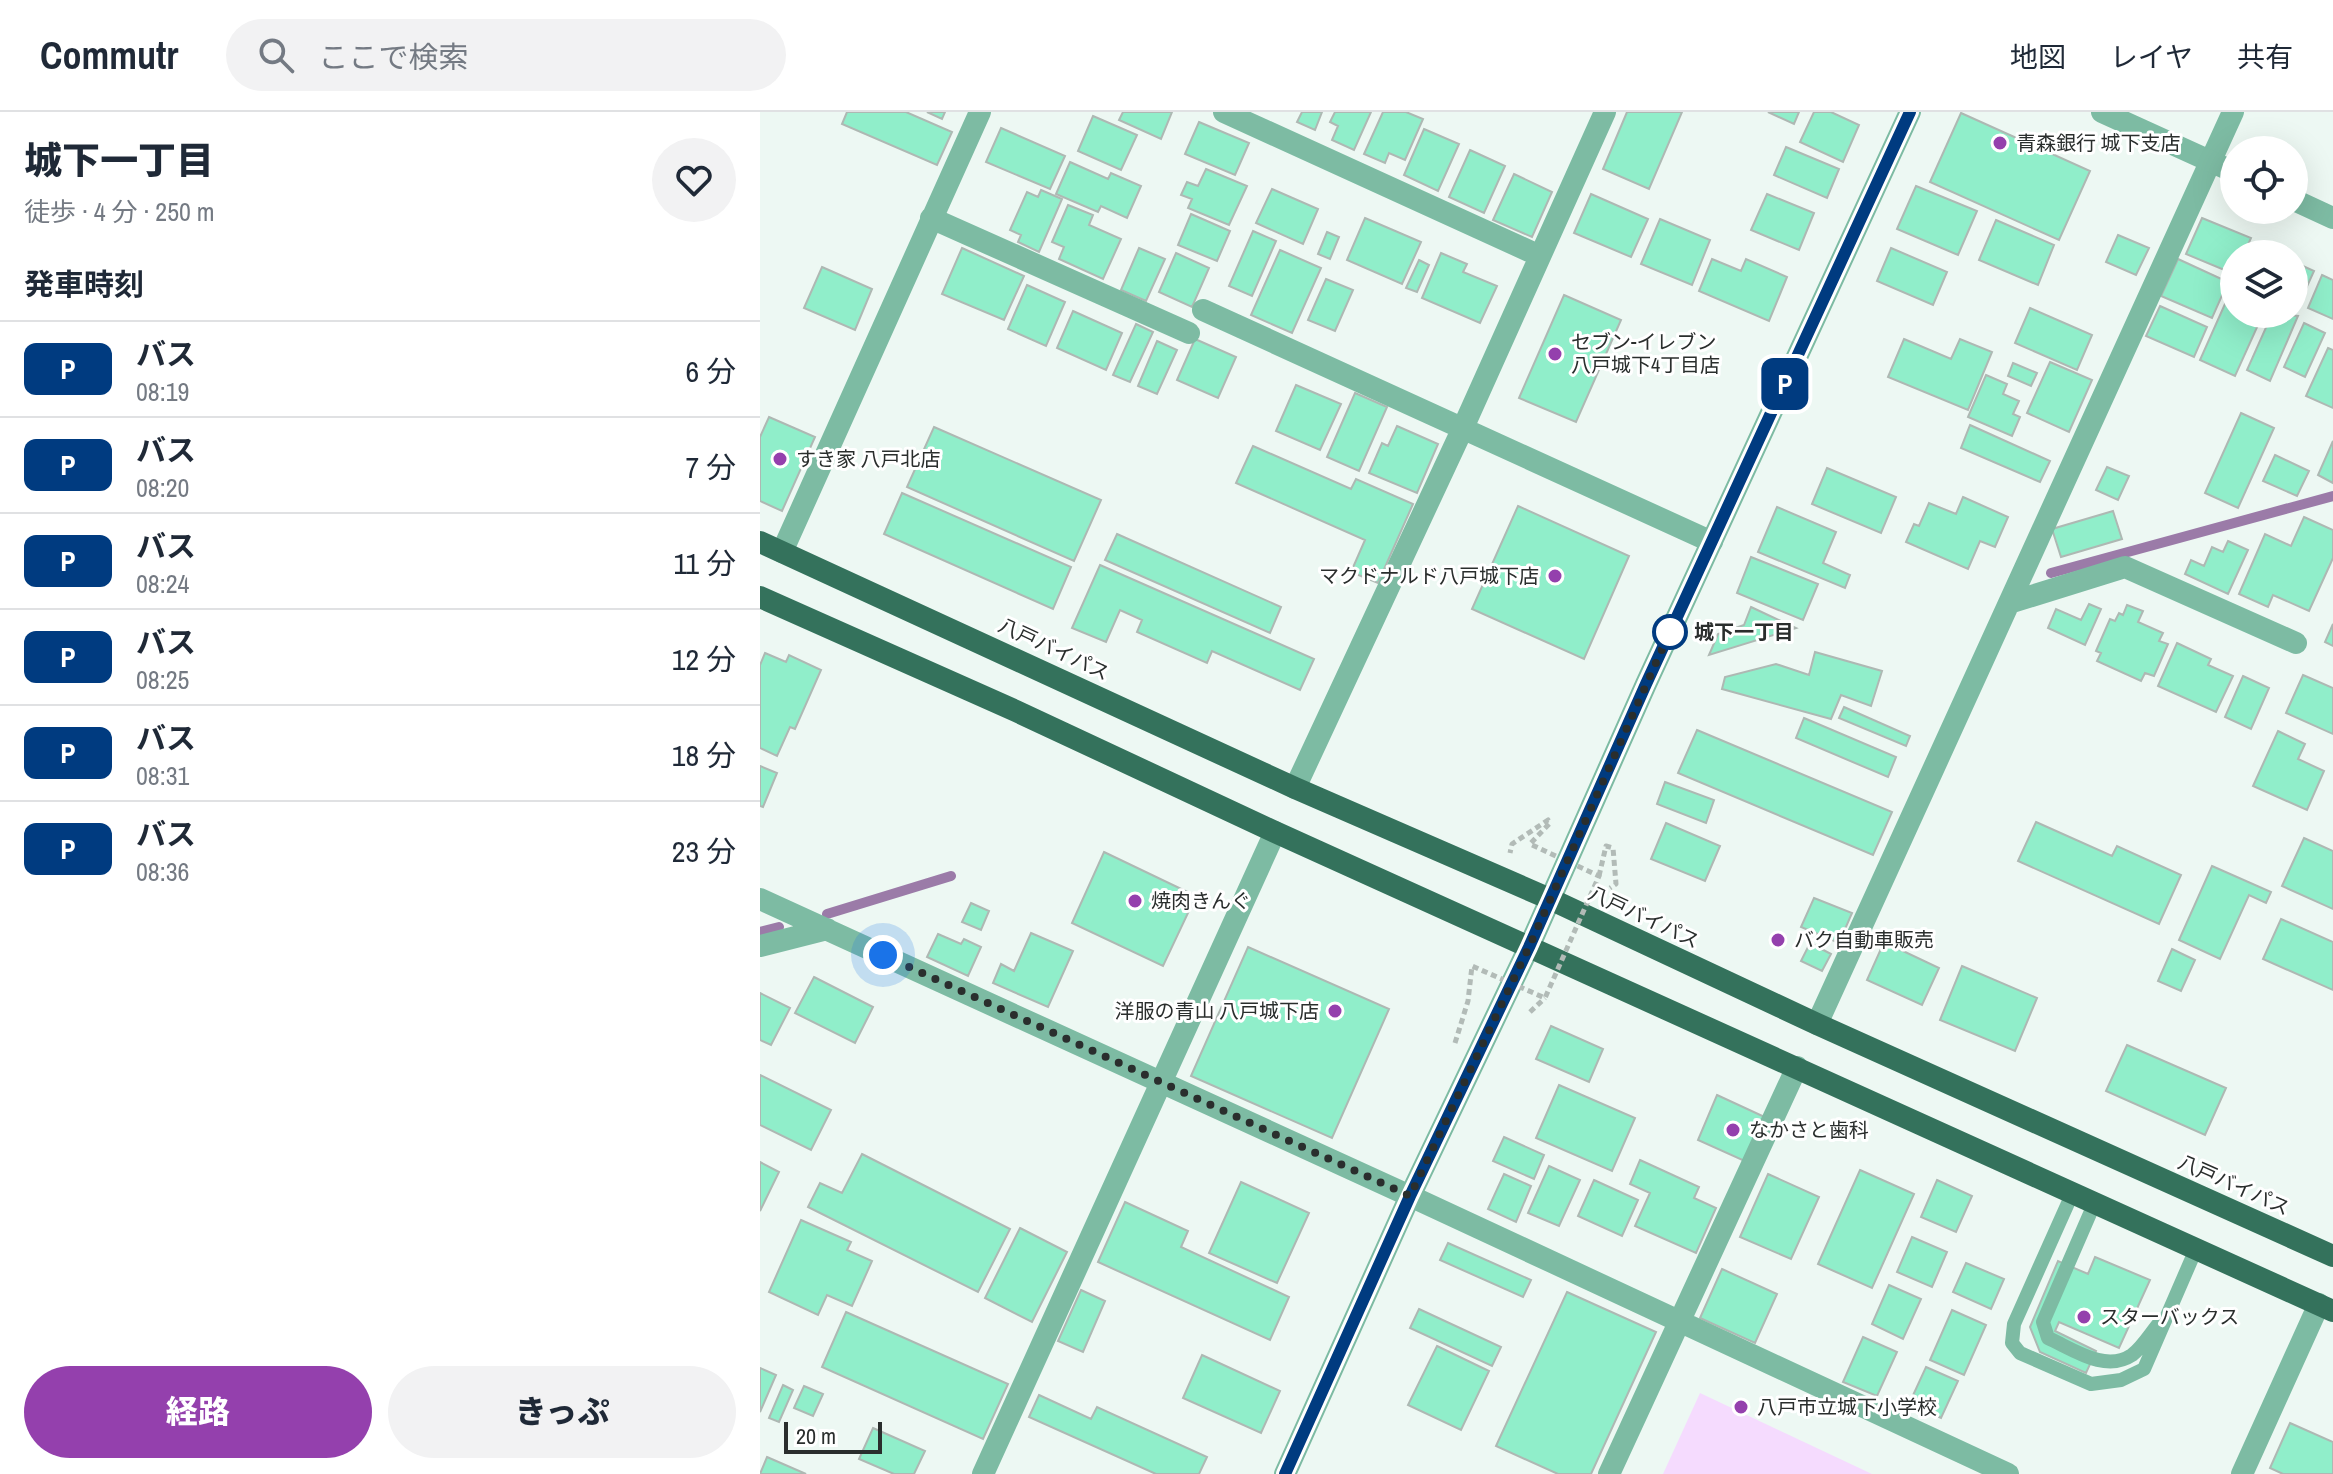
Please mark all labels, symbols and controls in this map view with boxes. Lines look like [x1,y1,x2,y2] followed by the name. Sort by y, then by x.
[226,19,786,91] search box
[40,30,178,81] text: Commutr
[254,33,298,77] icon: search
[318,37,468,77] text: ここで検索
[2010,38,2066,76] text: 地図
[2110,38,2193,76] text: レイヤ
[2237,38,2293,76] text: 共有
[2016,129,2181,156] place label: 青森銀行 城下支店
[1991,134,2009,152] marker: 青森銀行 城下支店
[24,135,214,186] text: 城下一丁目
[2220,136,2308,328] map controls
[2220,136,2308,224] button: locate
[652,138,736,222] button: heart
[24,194,215,229] text: 徒歩 · 4 分 · 250 m
[2220,240,2308,328] button: layers
[24,264,144,304] text: 発車時刻
[1571,328,1720,378] place label: セブン-イレブン 八戸城下4丁目店
[136,334,196,374] text: バス
[1546,345,1564,363] marker: セブン-イレブン 八戸城下4丁目店
[60,350,76,388] text: P
[685,351,736,391] text: 6 分
[1759,358,1811,410] line badge: P
[1777,365,1793,403] text: P
[136,374,189,409] text: 08:19
[136,430,196,470] text: バス
[796,445,941,472] place label: すき家 八戸北店
[60,446,76,484] text: P
[685,447,736,487] text: 7 分
[771,450,789,468] marker: すき家 八戸北店
[136,470,189,505] text: 08:20
[136,526,196,566] text: バス
[60,542,76,580] text: P
[674,543,736,583] text: 11 分
[1319,562,1539,589] place label: マクドナルド八戸城下店
[136,566,189,601] text: 08:24
[1546,567,1564,585] marker: マクドナルド八戸城下店
[994,611,1114,686] street label: 八戸バイパス
[1653,615,1687,649] marker: 城下一丁目
[1694,618,1794,645] place label: 城下一丁目
[136,622,196,662] text: バス
[60,638,76,676] text: P
[672,639,736,679] text: 12 分
[136,662,189,697] text: 08:25
[136,718,196,758] text: バス
[60,734,76,772] text: P
[672,735,736,775] text: 18 分
[136,758,189,793] text: 08:31
[136,814,196,854] text: バス
[60,830,76,868] text: P
[672,831,736,871] text: 23 分
[136,854,189,889] text: 08:36
[1584,879,1704,954] street label: 八戸バイパス
[1151,887,1251,914] place label: 焼肉きんぐ
[1126,892,1144,910] marker: 焼肉きんぐ
[1794,926,1934,953] place label: バク自動車販売
[1769,931,1787,949] marker: バク自動車販売
[863,935,903,975] your location
[1114,997,1319,1024] place label: 洋服の青山 八戸城下店
[1326,1002,1344,1020] marker: 洋服の青山 八戸城下店
[1749,1116,1869,1143] place label: なかさと歯科
[1724,1121,1742,1139] marker: なかさと歯科
[2174,1148,2294,1221] street label: 八戸バイパス
[2100,1303,2239,1330] place label: スターバックス
[2075,1308,2093,1326] marker: スターバックス
[24,1366,372,1458] button: 経路
[388,1366,736,1458] button: きっぷ
[1757,1393,1937,1420] place label: 八戸市立城下小学校
[1732,1398,1750,1416] marker: 八戸市立城下小学校
[784,1418,882,1454] scale bar
[796,1421,836,1451] text: 20 m

